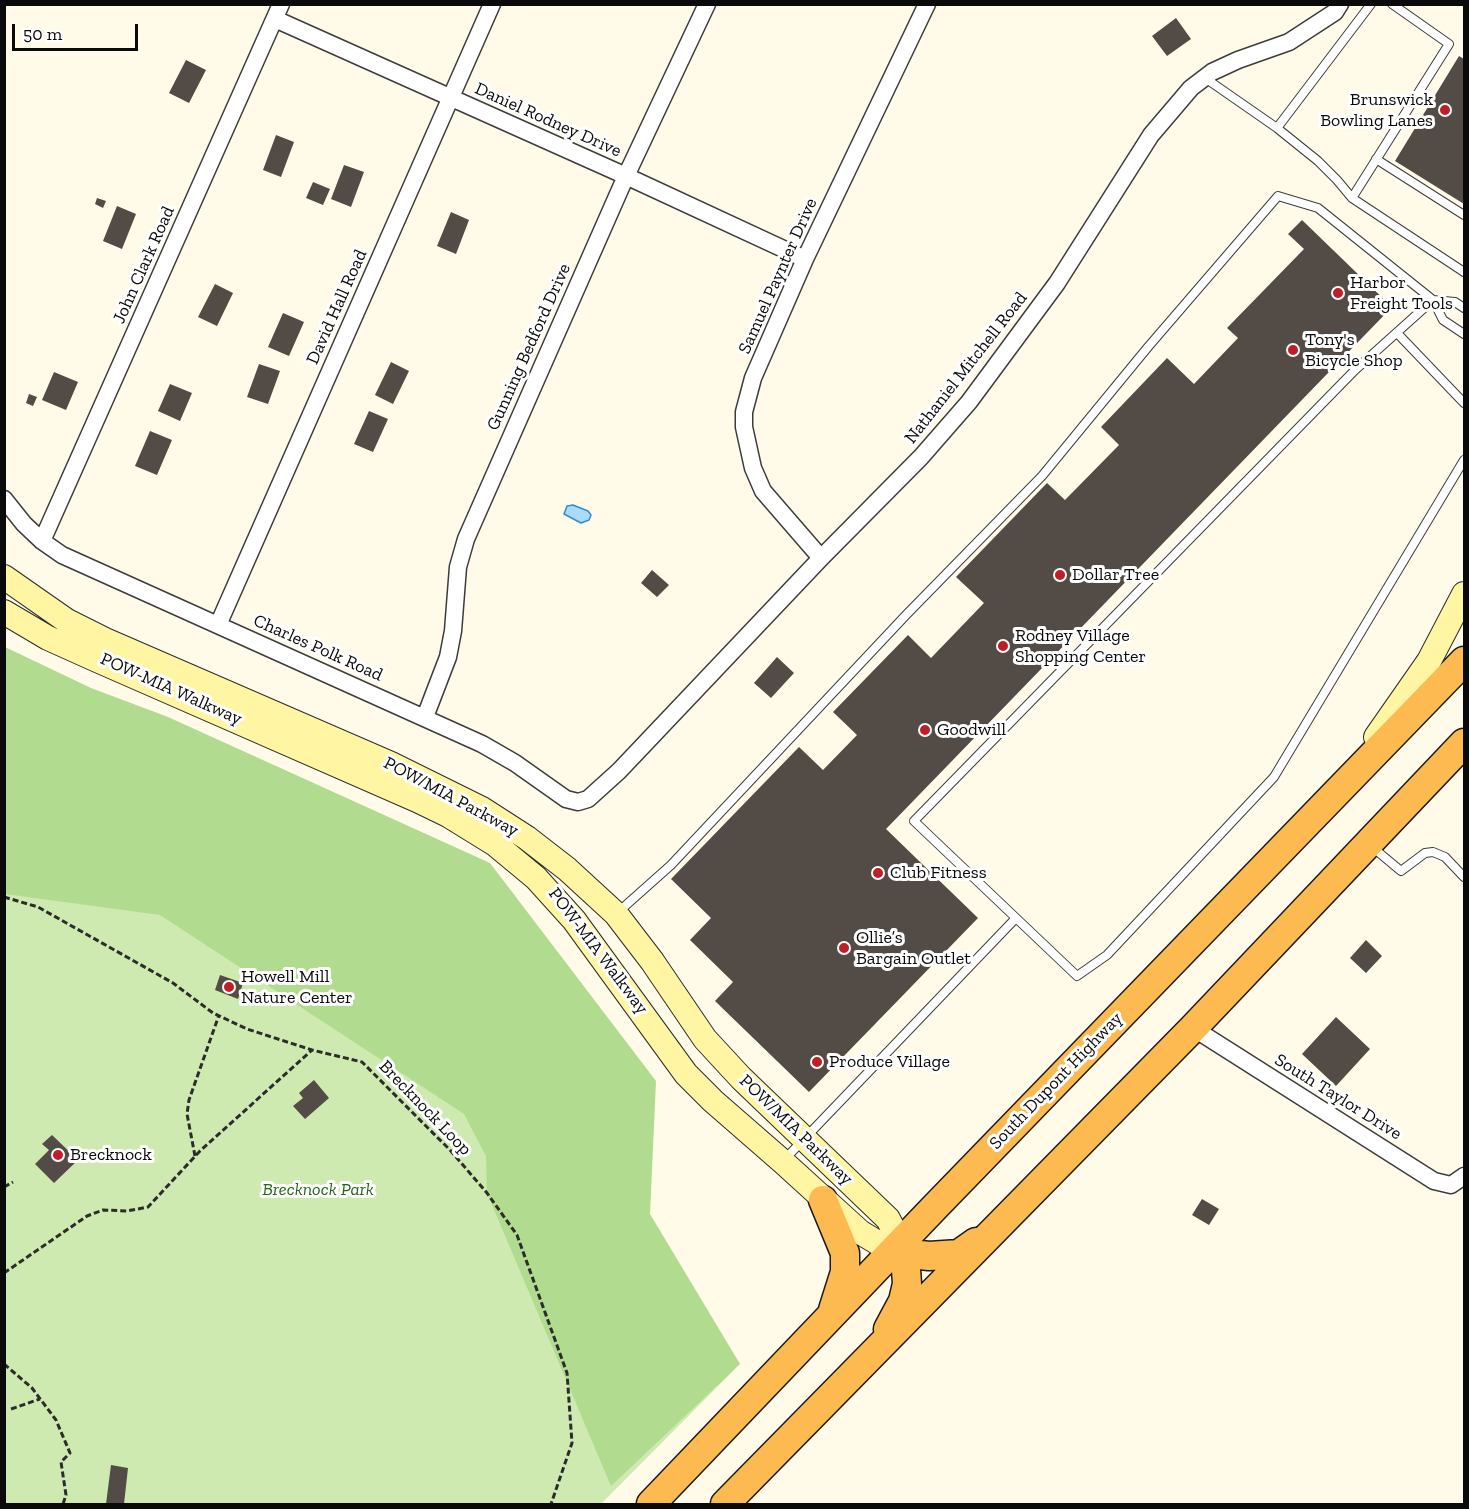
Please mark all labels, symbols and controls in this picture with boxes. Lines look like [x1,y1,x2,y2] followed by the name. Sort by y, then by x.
[15,12,141,50] scale bar
[23,23,62,45] text: 50 m
[471,78,625,162] street label: Daniel Rodney Drive
[1320,89,1433,132] place label: Brunswick Bowling Lanes
[1438,103,1452,117] marker: Brunswick Bowling Lanes
[734,195,822,357] street label: Samuel Paynter Drive
[108,203,180,327] street label: John Clark Road
[302,246,372,368] street label: David Hall Road
[482,260,576,434] street label: Gunning Bedford Drive
[1350,272,1453,314] place label: Harbor Freight Tools
[1331,286,1345,300] marker: Harbor Freight Tools
[900,288,1032,448] street label: Nathaniel Mitchell Road
[1305,329,1403,372] place label: Tony's Bicycle Shop
[1286,343,1300,357] marker: Tony's Bicycle Shop
[1072,564,1159,586] place label: Dollar Tree
[1053,568,1067,582] marker: Dollar Tree
[250,610,386,686] street label: Charles Polk Road
[1015,625,1146,668] place label: Rodney Village Shopping Center
[996,639,1010,653] marker: Rodney Village Shopping Center
[97,648,245,730] street label: POW-MIA Walkway
[937,719,1006,741] place label: Goodwill
[918,723,932,737] marker: Goodwill
[380,752,522,842] street label: POW/MIA Parkway
[890,862,987,884] place label: Club Fitness
[871,866,885,880] marker: Club Fitness
[543,884,653,1018] street label: POW-MIA Walkway
[856,927,971,970] place label: Ollie’s Bargain Outlet
[837,941,851,955] marker: Ollie’s Bargain Outlet
[241,966,353,1008] place label: Howell Mill Nature Center
[222,980,236,994] marker: Howell Mill Nature Center
[985,1008,1127,1154] street label: South Dupont Highway
[1270,1049,1406,1145] street label: South Taylor Drive
[829,1051,950,1073] place label: Produce Village
[810,1055,824,1069] marker: Produce Village
[374,1056,476,1160] street label: Brecknock Loop
[735,1070,857,1190] street label: POW/MIA Parkway
[70,1144,152,1166] place label: Brecknock
[51,1148,65,1162] marker: Brecknock
[262,1179,374,1201] park label: Brecknock Park

